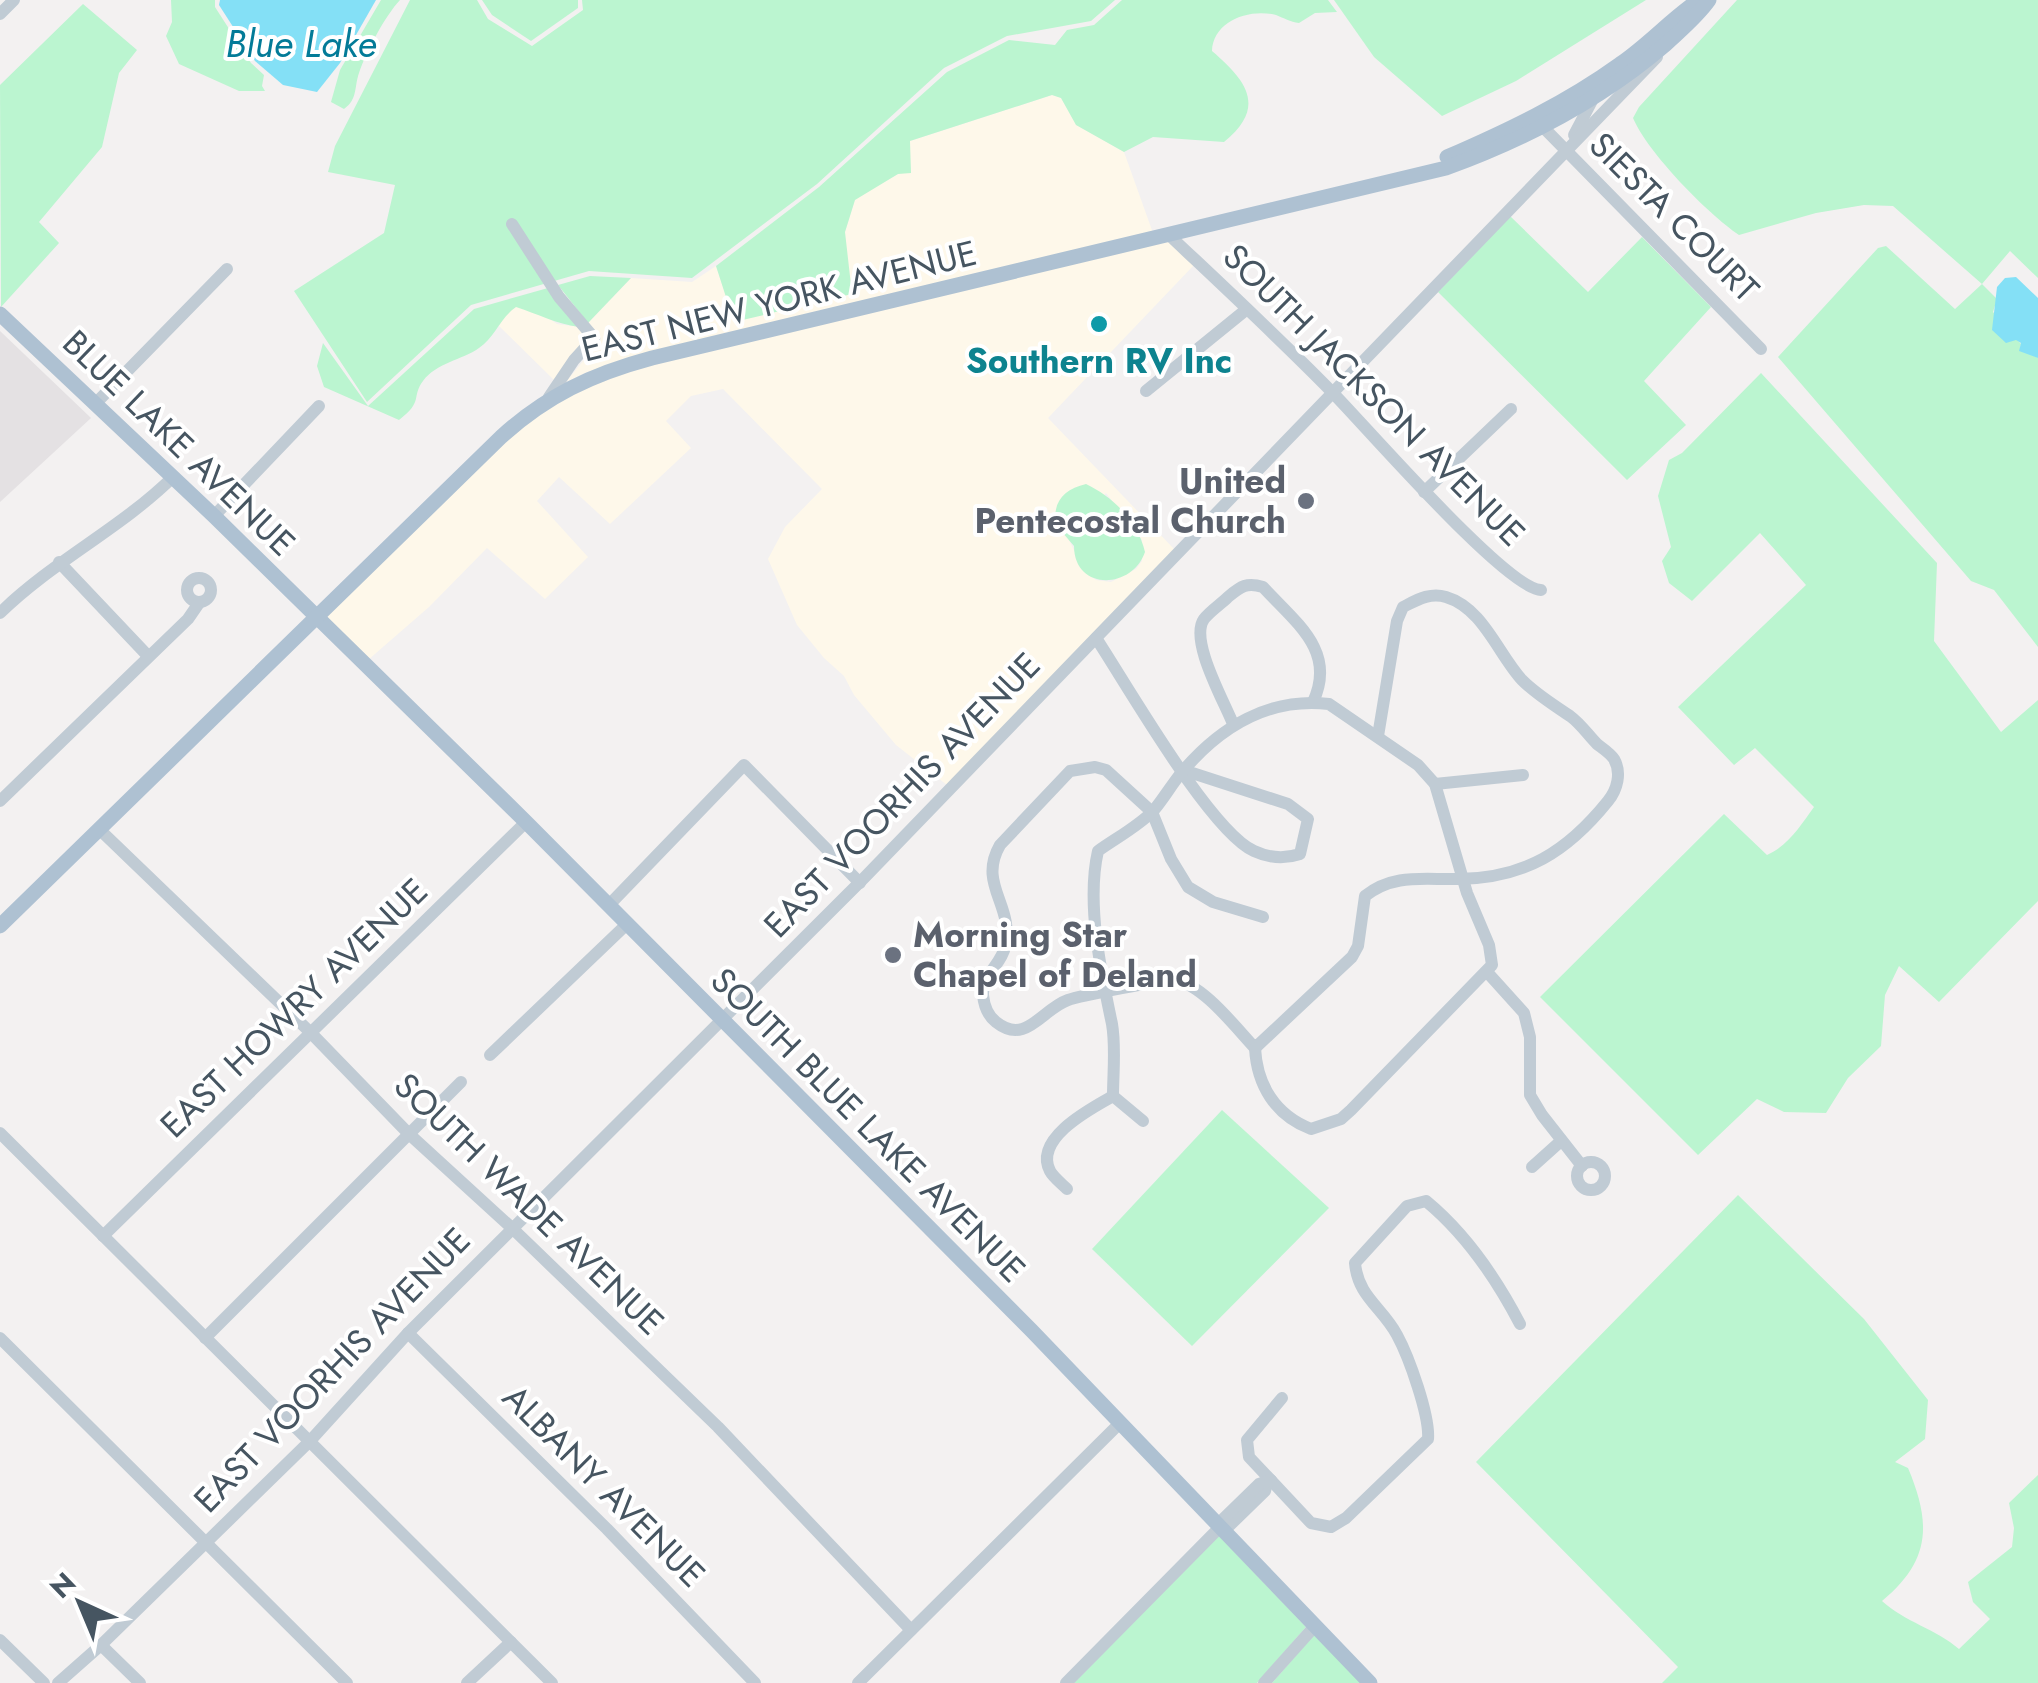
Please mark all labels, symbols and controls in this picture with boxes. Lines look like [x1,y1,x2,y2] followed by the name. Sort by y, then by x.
[225,16,377,71] water label: Blue Lake
[1578,121,1770,313] street label: SIESTA COURT
[576,228,982,374] street label: EAST NEW YORK AVENUE
[1212,233,1536,557] street label: SOUTH JACKSON AVENUE
[1088,313,1110,335] marker: Southern RV Inc
[51,319,307,567] street label: BLUE LAKE AVENUE
[966,336,1232,386] place label: Southern RV Inc
[974,456,1286,546] place label: United Pentecostal Church
[1295,490,1317,512] marker: United Pentecostal Church
[752,641,1052,949] street label: EAST VOORHIS AVENUE
[149,867,439,1149] street label: EAST HOWRY AVENUE
[913,910,1197,1000] place label: Morning Star Chapel of Deland
[882,944,904,966] marker: Morning Star Chapel of Deland
[699,956,1037,1294] street label: SOUTH BLUE LAKE AVENUE
[383,1061,675,1347] street label: SOUTH WADE AVENUE
[182,1216,482,1524] street label: EAST VOORHIS AVENUE
[491,1373,717,1599] street label: ALBANY AVENUE
[30,1553,130,1653] north arrow
[41,1563,85,1608] text: N

